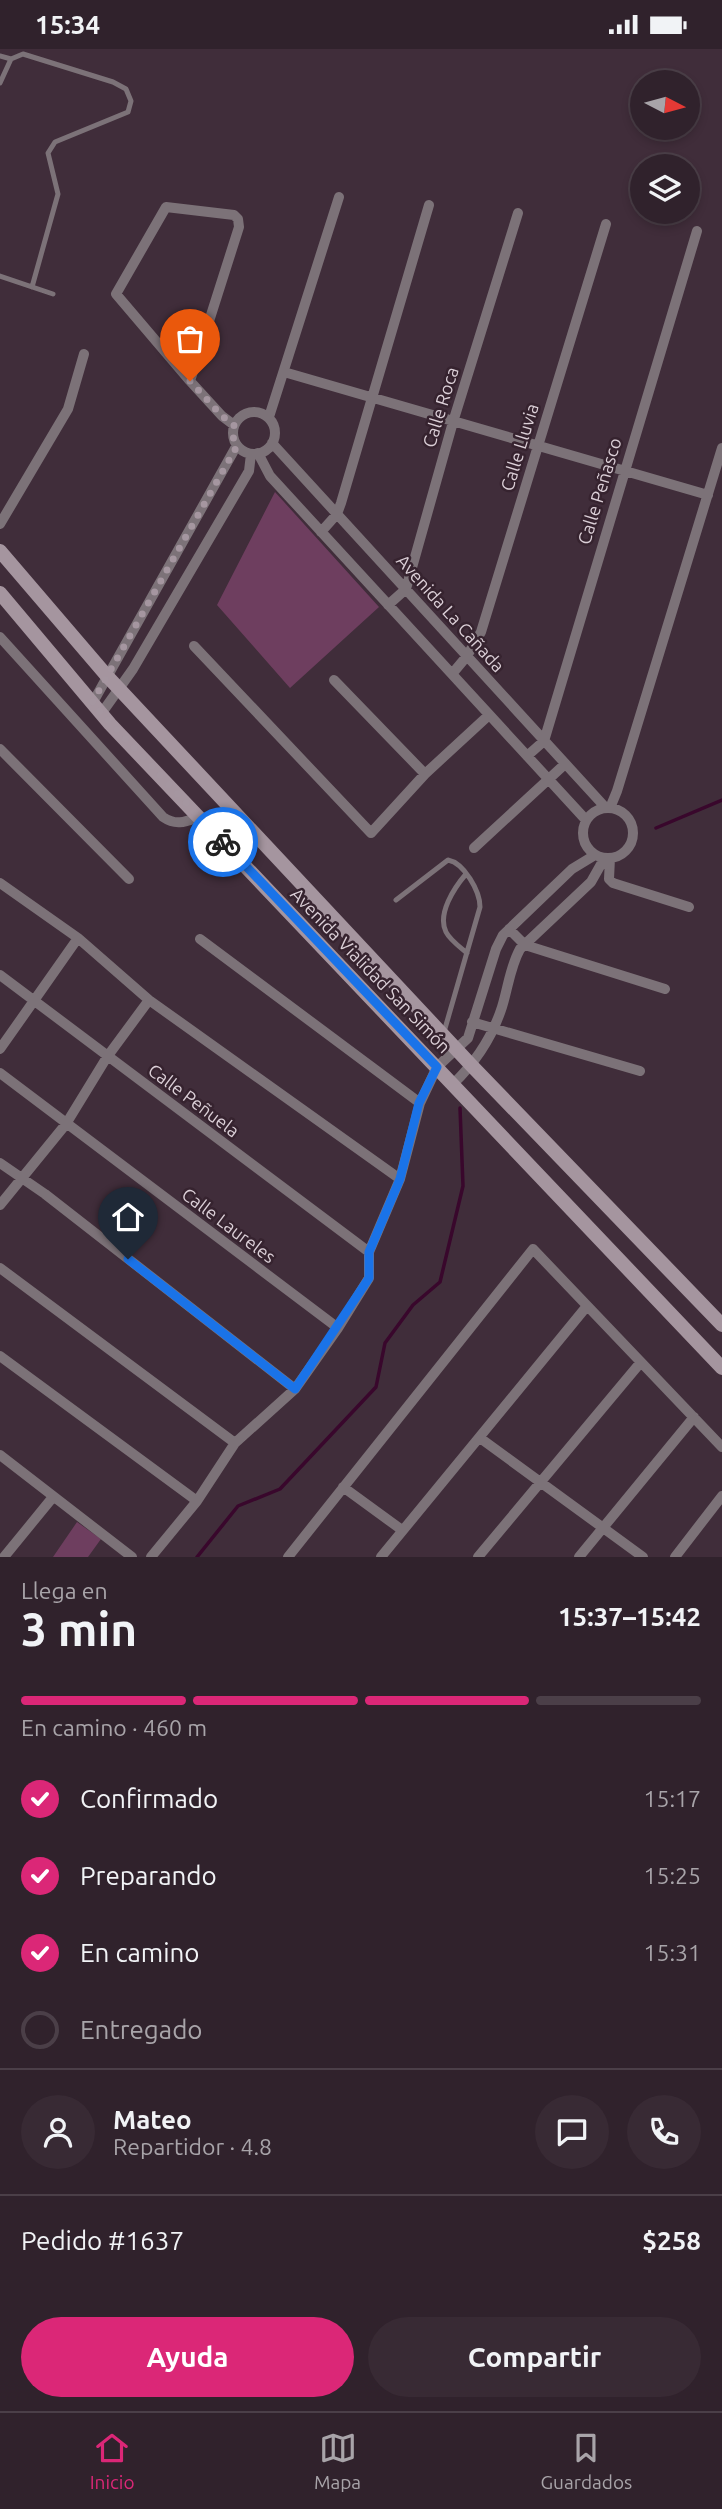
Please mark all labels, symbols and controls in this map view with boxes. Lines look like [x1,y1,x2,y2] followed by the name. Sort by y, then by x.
[35,10,100,39] text: 15:34
[630,70,700,140] north arrow
[630,70,700,224] map controls
[630,154,700,224] button: layers
[160,309,220,381] pin
[171,320,209,358] icon: bag
[418,364,462,450] street label: Calle Roca
[496,401,542,493] street label: Calle Lluvia
[573,435,625,547] street label: Calle Peñasco
[393,550,509,676] street label: Avenida La Cañada
[188,807,258,877] courier
[204,823,242,861] icon: bike
[287,884,455,1056] street label: Avenida Vialidad San Simón
[145,1059,243,1141] street label: Calle Peñuela
[178,1183,280,1267] street label: Calle Laureles
[98,1187,158,1259] pin
[109,1198,147,1236] icon: home
[21,1578,108,1603] text: Llega en
[558,1602,701,1631] text: 15:37–15:42
[21,1603,137,1655] text: 3 min
[21,1715,207,1740] text: En camino · 460 m
[21,1780,59,1818] icon: check
[80,1784,218,1813] text: Confirmado
[643,1786,701,1811] text: 15:17
[21,1857,59,1895] icon: check
[80,1861,217,1890] text: Preparando
[643,1863,701,1888] text: 15:25
[21,1934,59,1972] icon: check
[80,1938,200,1967] text: En camino
[643,1940,701,1965] text: 15:31
[80,2015,203,2044] text: Entregado
[21,2095,95,2169] button: person
[535,2095,609,2169] button: chat
[627,2095,701,2169] button: phone
[113,2105,192,2134] text: Mateo
[113,2134,272,2159] text: Repartidor · 4.8
[21,2226,184,2255] text: Pedido #1637
[642,2226,701,2255] text: $258
[21,2317,354,2397] button: Ayuda
[368,2317,701,2397] button: Compartir
[90,2429,135,2493] tab: Inicio
[314,2429,361,2493] tab: Mapa
[541,2429,632,2493] tab: Guardados

